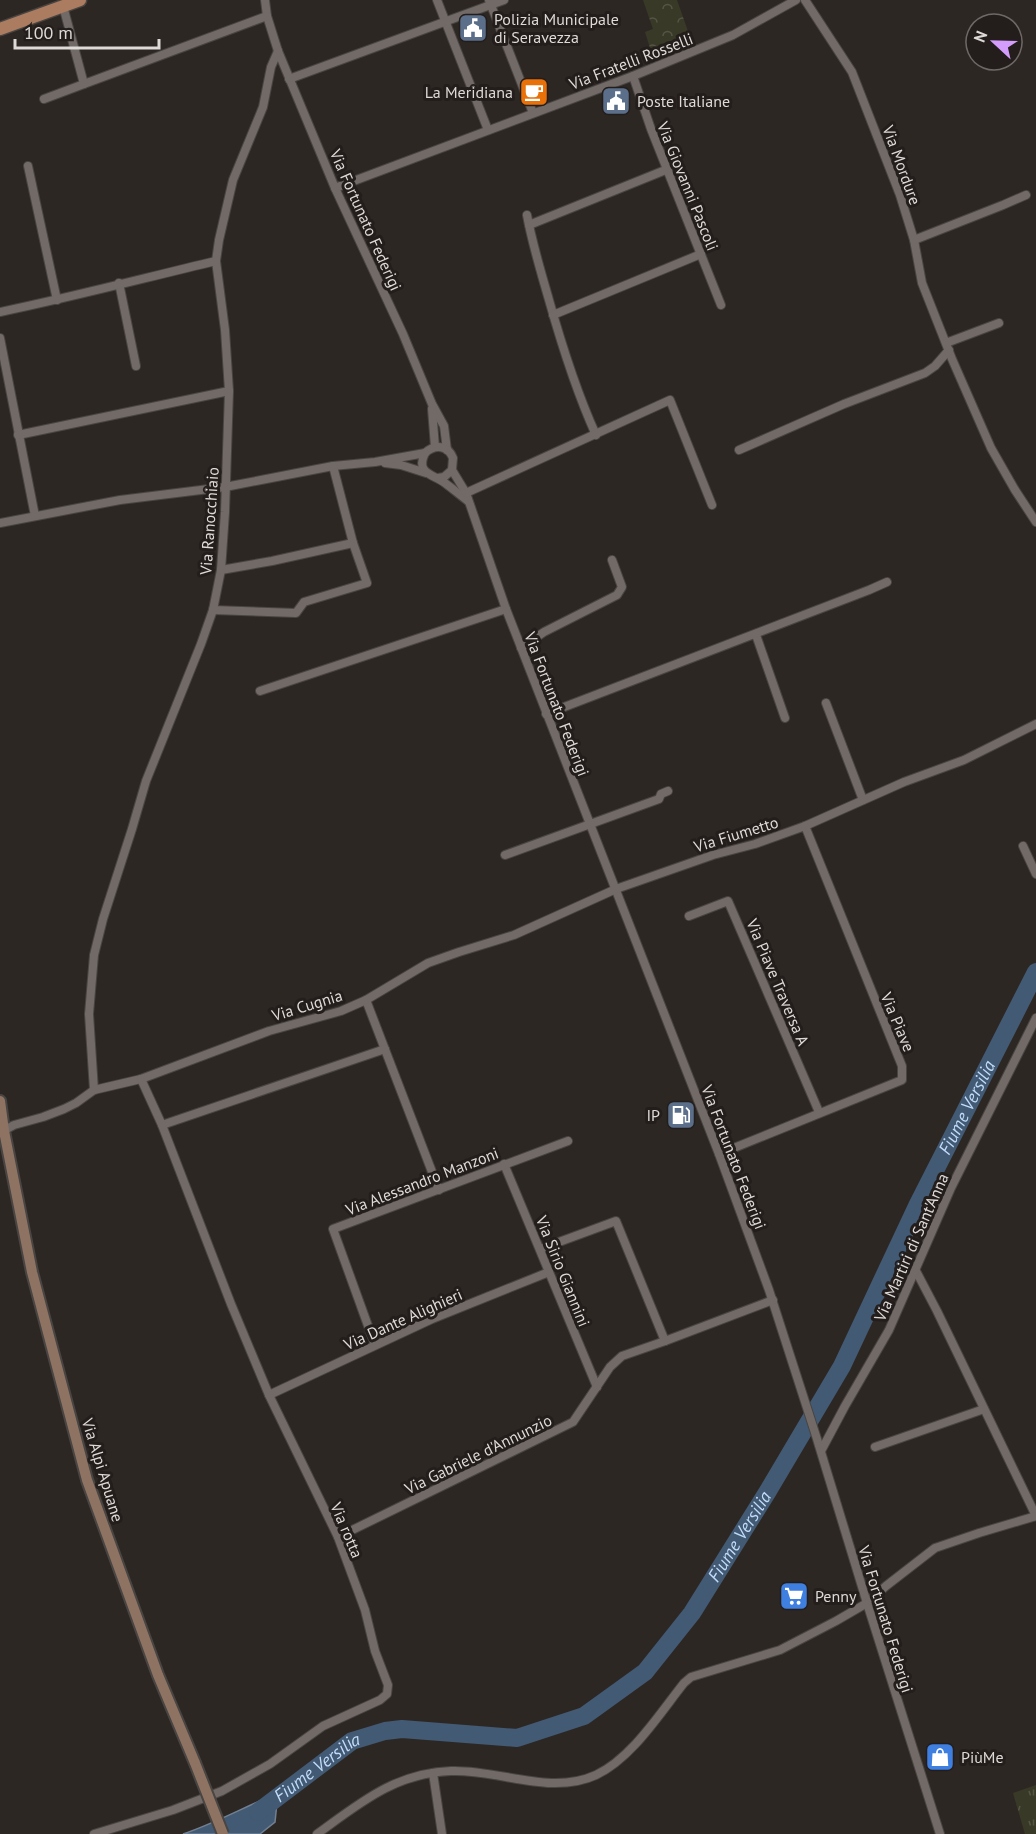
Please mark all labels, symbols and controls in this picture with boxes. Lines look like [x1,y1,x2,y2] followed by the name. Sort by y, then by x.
[494,9,619,47] place label: Polizia Municipale di Seravezza
[15,12,159,50] scale bar
[457,12,489,44] public building icon: Polizia Municipale di Seravezza
[964,12,1024,72] north arrow
[24,21,73,44] text: 100 m
[565,28,696,94] street label: Via Fratelli Rosselli
[969,28,991,45] text: N
[518,76,550,108] cafe icon: La Meridiana
[425,82,513,102] place label: La Meridiana
[600,85,632,117] public building icon: Poste Italiane
[637,91,730,111] place label: Poste Italiane
[653,118,723,253] street label: Via Giovanni Pascoli
[878,122,926,207] street label: Via Mordure
[325,145,406,294] street label: Via Fortunato Federigi
[195,466,223,577] street label: Via Ranocchiaio
[520,628,594,779] street label: Via Fortunato Federigi
[690,812,781,857] street label: Via Fiumetto
[742,915,814,1049] street label: Via Piave Traversa A
[268,985,345,1025] street label: Via Cugnia
[876,988,919,1055] street label: Via Piave
[933,1056,1000,1158] water label: Fiume Versilia
[697,1081,771,1232] street label: Via Fortunato Federigi
[665,1099,697,1131] fuel station icon: IP
[646,1105,660,1125] place label: IP
[342,1143,501,1220] street label: Via Alessandro Manzoni
[869,1170,953,1325] street label: Via Martiri di Sant'Anna
[531,1212,594,1329] street label: Via Sirio Giannini
[340,1284,465,1355] street label: Via Dante Alighieri
[400,1410,555,1499] street label: Via Gabriele d'Annunzio
[77,1415,128,1524] street label: Via Alpi Apuane
[702,1486,776,1586] water label: Fiume Versilia
[326,1498,368,1561] street label: Via rotta
[854,1542,918,1695] street label: Via Fortunato Federigi
[778,1580,810,1612] supermarket icon: Penny
[815,1586,857,1606] place label: Penny
[269,1727,363,1807] water label: Fiume Versilia
[924,1741,956,1773] shop icon: PiùMe
[961,1747,1004,1767] place label: PiùMe

